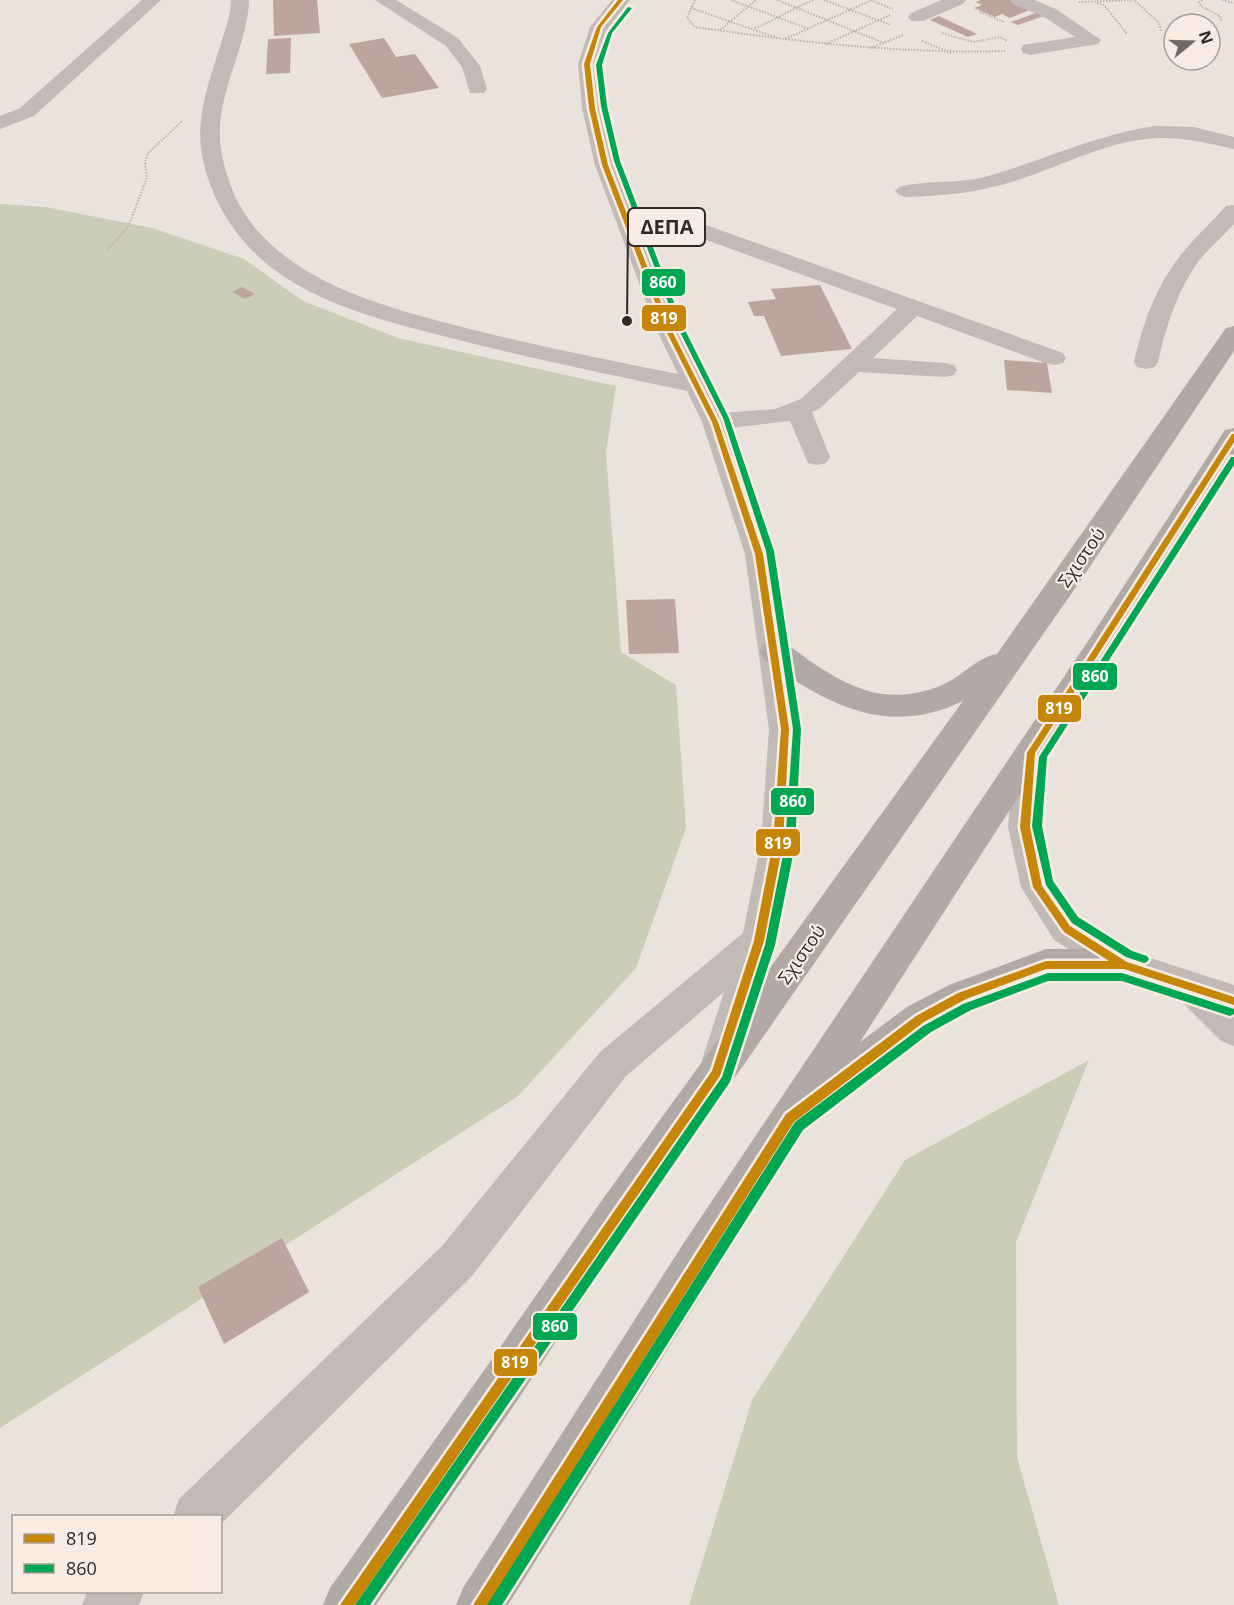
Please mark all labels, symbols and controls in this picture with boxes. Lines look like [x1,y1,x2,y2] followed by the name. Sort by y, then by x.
[1162,12,1222,72] north arrow
[1194,27,1219,47] text: N
[628,208,705,246] callout: ΔΕΠΑ
[640,213,694,240] text: ΔΕΠΑ
[641,268,686,297] line badge: 860
[649,271,677,293] text: 860
[641,304,687,332] line badge: 819
[650,307,678,329] text: 819
[1052,522,1110,592] street label: Σχιστού
[1072,662,1118,691] line badge: 860
[1081,665,1109,687] text: 860
[1037,694,1082,723] line badge: 819
[1045,697,1073,719] text: 819
[770,787,815,816] line badge: 860
[779,790,807,812] text: 860
[755,828,801,857] line badge: 819
[764,832,792,854] text: 819
[772,919,830,989] street label: Σχιστού
[532,1312,578,1341] line badge: 860
[541,1315,569,1337] text: 860
[493,1348,538,1377] line badge: 819
[501,1351,529,1373] text: 819
[12,1515,222,1593] legend
[66,1526,97,1550] text: 819
[66,1556,97,1580] text: 860

